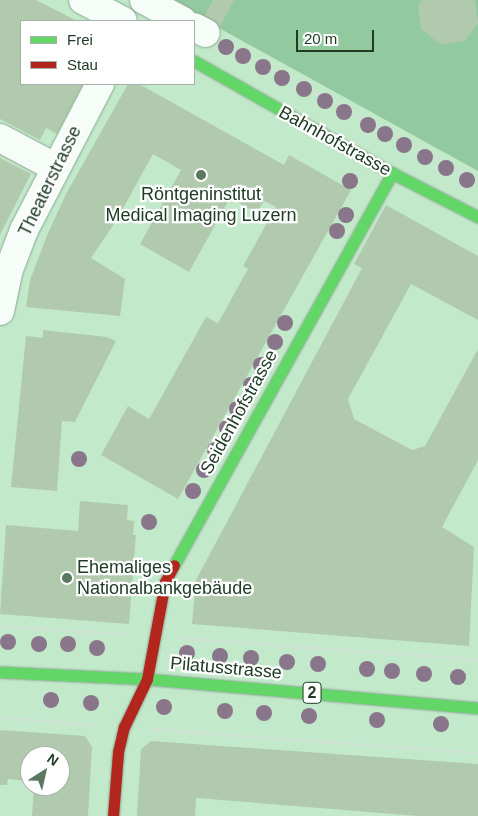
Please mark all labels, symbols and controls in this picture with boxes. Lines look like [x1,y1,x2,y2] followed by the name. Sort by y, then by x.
[20,20,195,85] legend
[298,20,376,52] scale bar
[304,30,337,47] text: 20 m
[67,31,93,48] text: Frei
[67,56,98,73] text: Stau
[275,101,395,181] street label: Bahnhofstrasse
[14,122,86,240] street label: Theaterstrasse
[194,168,208,182] marker: Röntgeninstitut Medical Imaging Luzern
[105,184,297,226] place label: Röntgeninstitut Medical Imaging Luzern
[196,346,282,478] street label: Seidenhofstrasse
[77,557,252,600] place label: Ehemaliges Nationalbankgebäude
[61,572,73,584] marker: Ehemaliges Nationalbankgebäude
[169,652,283,684] street label: Pilatusstrasse
[302,680,322,706] road number: 2
[20,746,70,796] north arrow
[44,750,62,769] text: N

